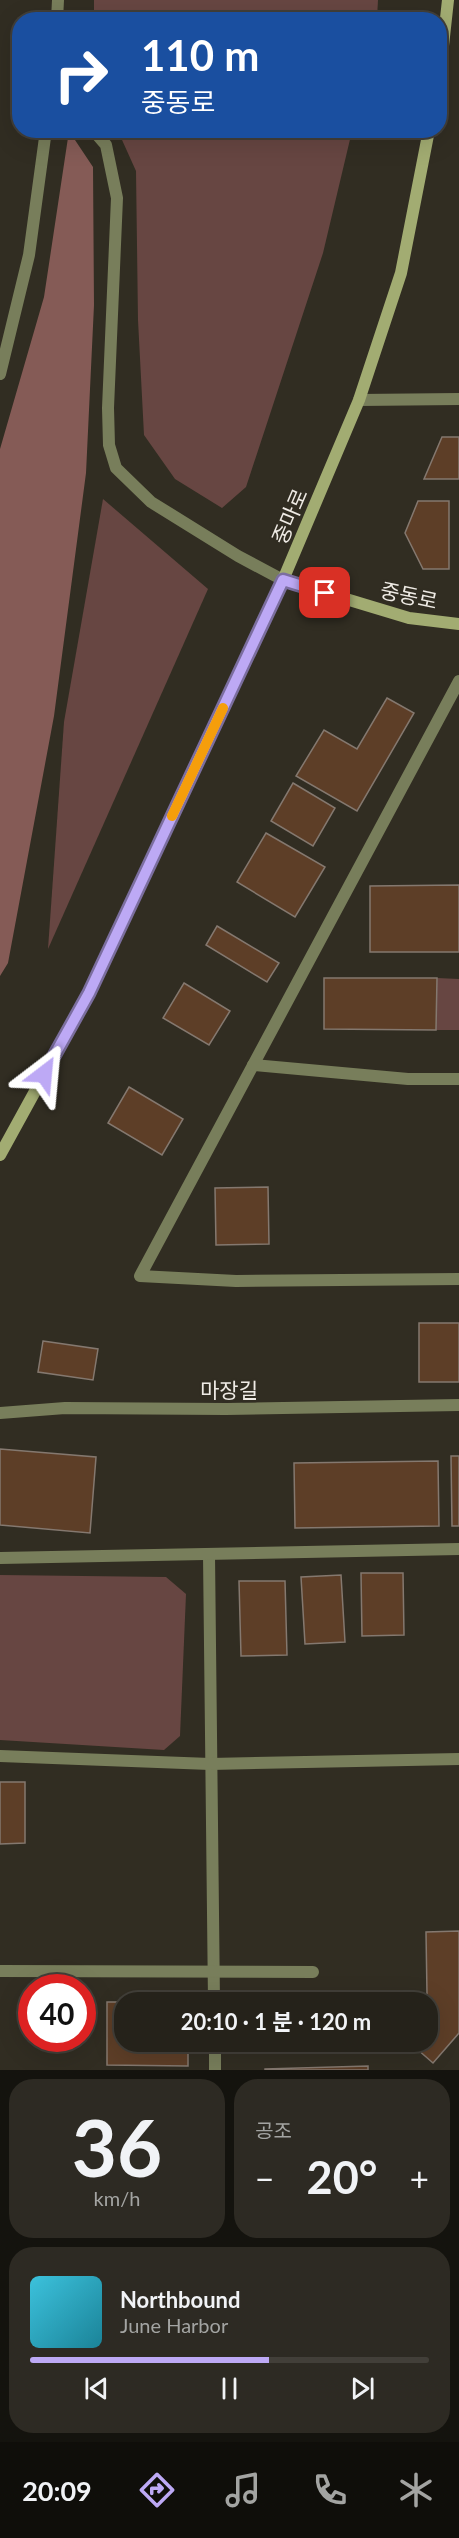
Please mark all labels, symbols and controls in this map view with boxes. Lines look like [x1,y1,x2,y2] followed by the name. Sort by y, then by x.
[141,30,259,80] text: 110 m
[42,36,120,114] icon: right
[141,85,216,118] text: 중동로
[266,484,312,548] street label: 중마로
[299,567,350,618] pin
[308,576,341,609] icon: arrive
[378,577,440,613] street label: 중동로
[12,1042,76,1106] position arrow
[200,1377,258,1402] street label: 마장길
[18,1974,96,2052] speed limit sign: 40
[181,2008,371,2035] text: 20:10 · 1 분 · 120 m
[72,2100,162,2194] text: 36
[255,2118,292,2142] text: 공조
[307,2150,377,2204] text: 20°
[255,2158,274,2198] text: −
[410,2158,429,2198] text: +
[94,2186,140,2210] text: km/h
[120,2286,240,2313] text: Northbound
[120,2313,228,2337] text: June Harbor
[80,2372,113,2405] icon: previous
[213,2372,246,2405] icon: pause
[346,2372,379,2405] icon: next
[136,2469,178,2511] icon: directions
[222,2469,264,2511] icon: music
[309,2469,351,2511] icon: phone
[395,2469,437,2511] icon: climate
[22,2474,92,2507] text: 20:09

